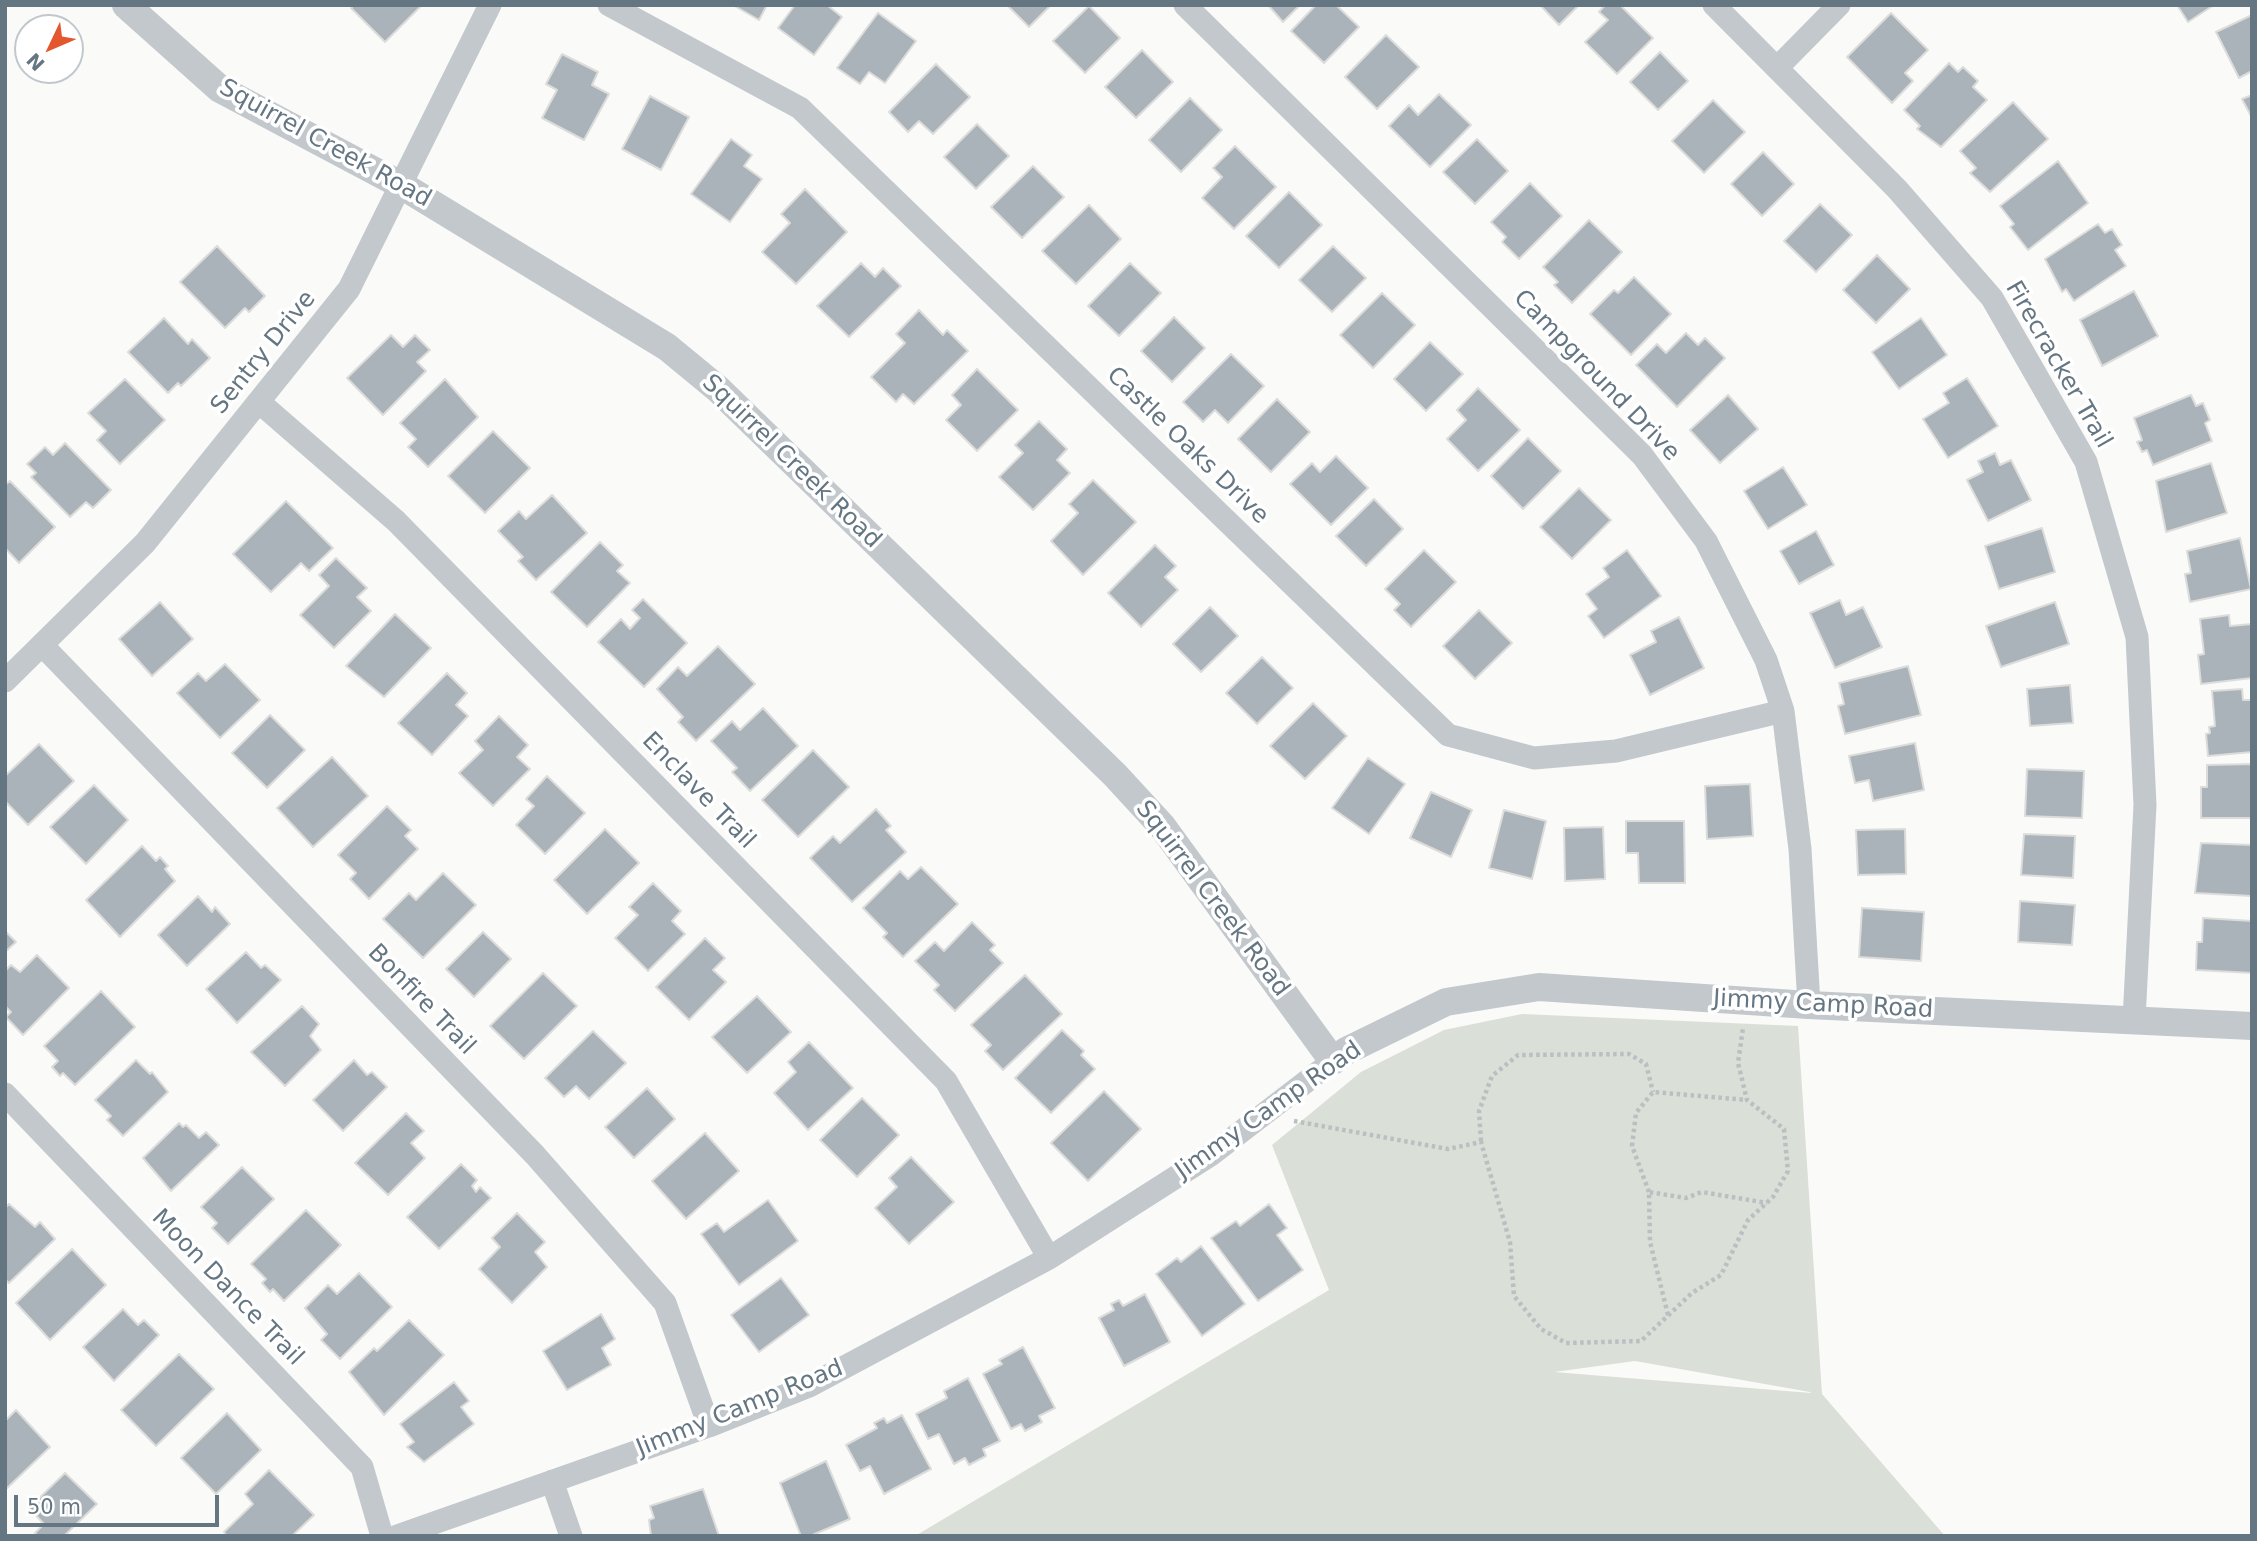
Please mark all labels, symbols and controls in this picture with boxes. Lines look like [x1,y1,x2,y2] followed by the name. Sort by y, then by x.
[14,14,84,84] north arrow
[22,49,49,76] text: N
[214,74,436,214] street label: Squirrel Creek Road
[1998,276,2118,454] street label: Firecracker Trail
[1507,284,1685,468] street label: Campground Drive
[206,286,322,420] street label: Sentry Drive
[1100,361,1274,531] street label: Castle Oaks Drive
[696,369,886,555] street label: Squirrel Creek Road
[635,727,761,855] street label: Enclave Trail
[1129,795,1295,1003] street label: Squirrel Creek Road
[361,939,481,1061] street label: Bonfire Trail
[1712,985,1934,1025] street label: Jimmy Camp Road
[1171,1036,1367,1186] street label: Jimmy Camp Road
[145,1204,309,1372] street label: Moon Dance Trail
[632,1354,848,1464] street label: Jimmy Camp Road
[18,1482,222,1526] scale bar
[27,1495,81,1519] text: 50 m

